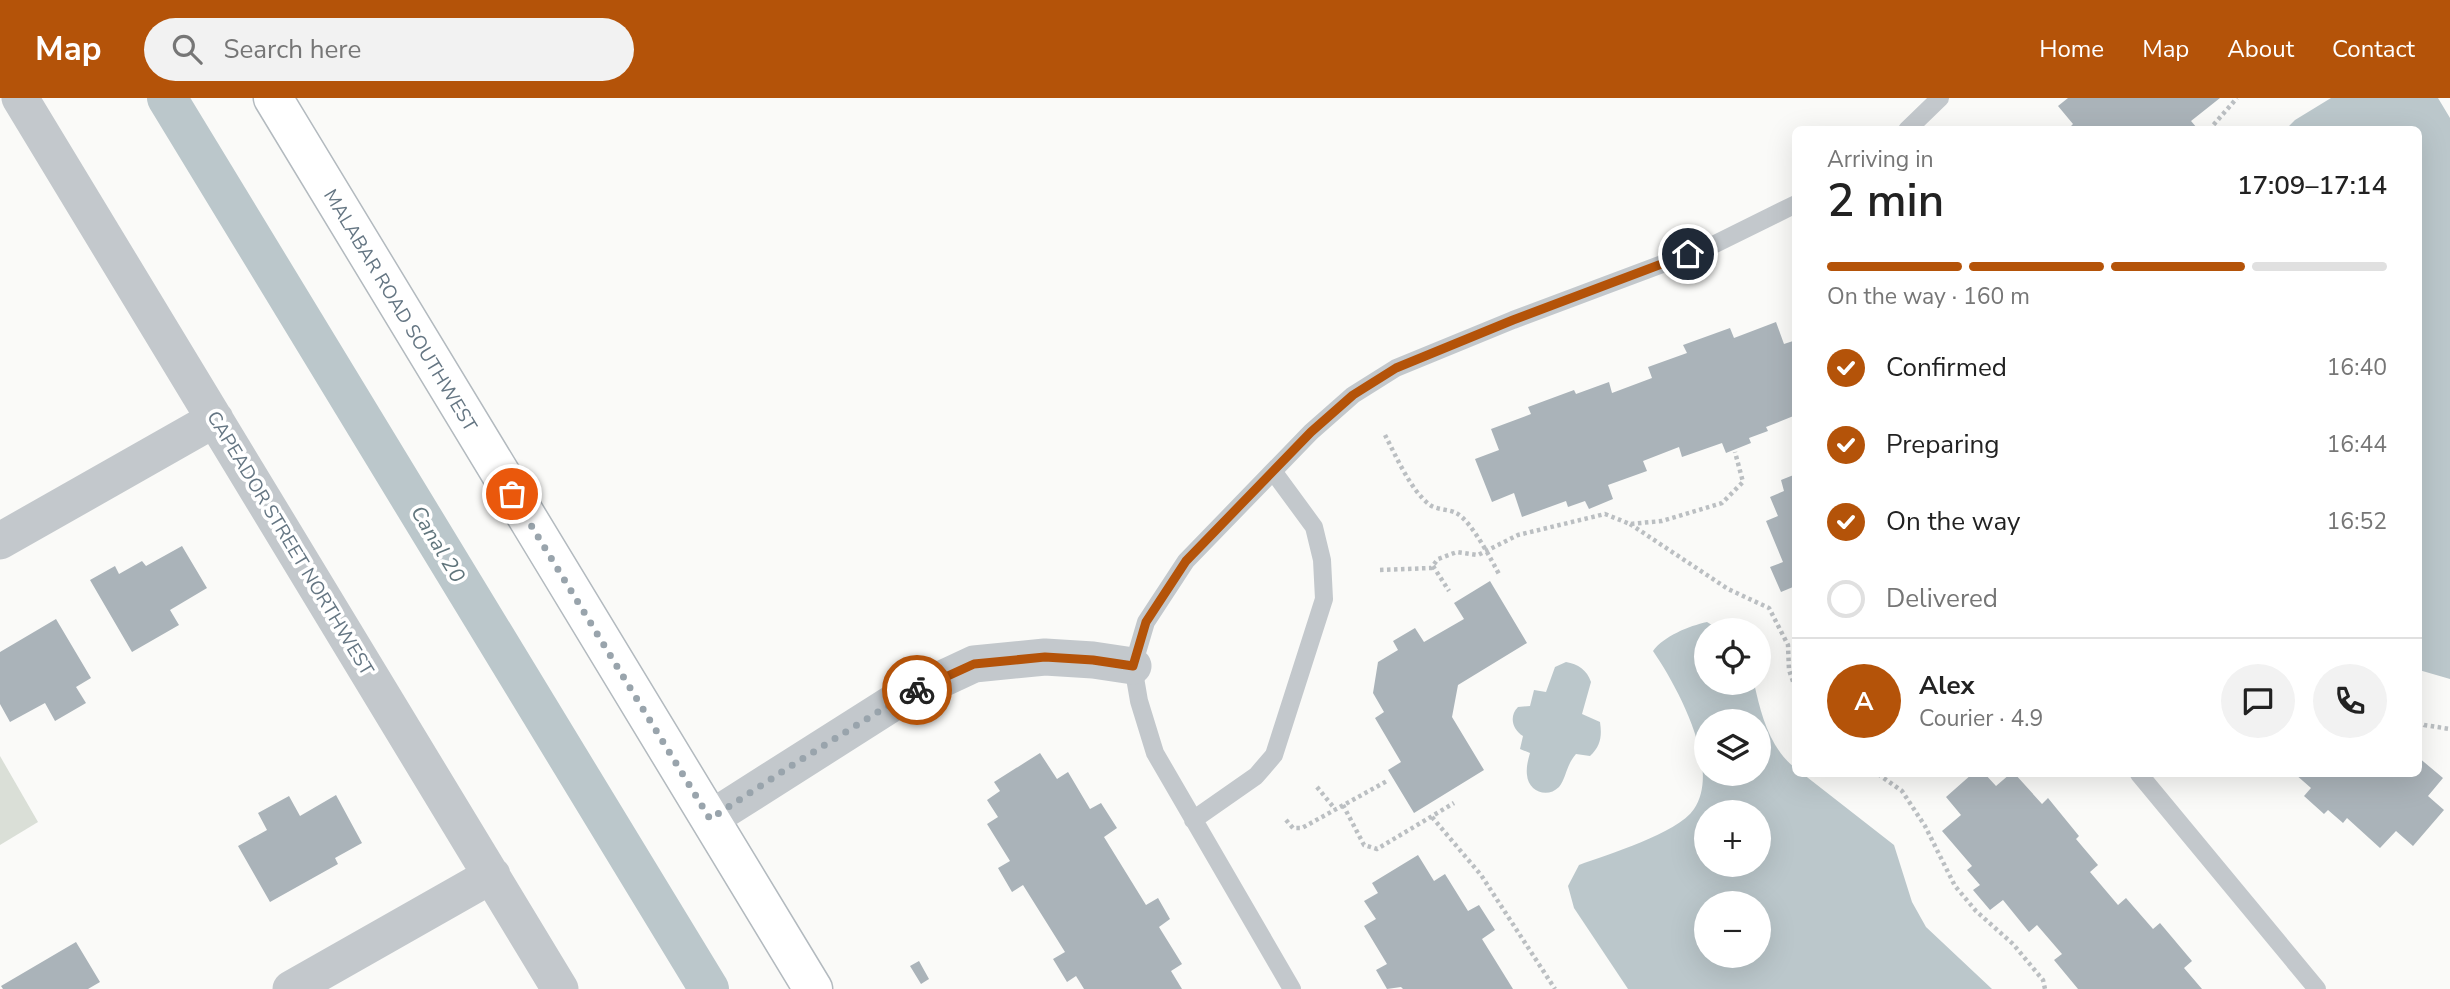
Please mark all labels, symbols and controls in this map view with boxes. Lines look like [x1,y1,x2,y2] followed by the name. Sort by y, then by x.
[144,18,634,81] search box
[35,27,102,72] text: Map
[168,30,206,68] icon: search
[224,32,361,67] text: Search here
[2039,33,2104,65] text: Home
[2142,33,2189,65] text: Map
[2227,33,2294,65] text: About
[2332,33,2415,65] text: Contact
[1827,144,1934,175] text: Arriving in
[2237,168,2387,203] text: 17:09–17:14
[1827,169,1944,232] text: 2 min
[317,184,483,437] street label: MALABAR ROAD SOUTHWEST
[1658,224,1718,284] pin
[1669,235,1707,273] icon: home
[1827,281,2030,312] text: On the way · 160 m
[1827,349,1865,387] icon: check
[1886,350,2007,385] text: Confirmed
[2327,352,2387,383] text: 16:40
[201,406,380,681] street label: CAPEADOR STREET NORTHWEST
[1827,426,1865,464] icon: check
[1886,427,1999,462] text: Preparing
[2327,429,2387,460] text: 16:44
[482,464,542,524] pin
[493,475,531,513] icon: bag
[404,500,472,588] water label: Canal 20
[1827,503,1865,541] icon: check
[1886,504,2020,539] text: On the way
[2327,506,2387,537] text: 16:52
[1886,581,1998,616] text: Delivered
[1694,618,1771,968] map controls
[1694,618,1771,695] button: locate
[882,655,952,725] courier
[2221,664,2295,738] button: chat
[2313,664,2387,738] button: phone
[1919,668,1975,703] text: Alex
[898,671,936,709] icon: bike
[1854,684,1874,719] text: A
[1919,703,2043,734] text: Courier · 4.9
[1694,709,1771,786] button: layers
[1694,800,1771,877] button: +
[1694,891,1771,968] button: −

